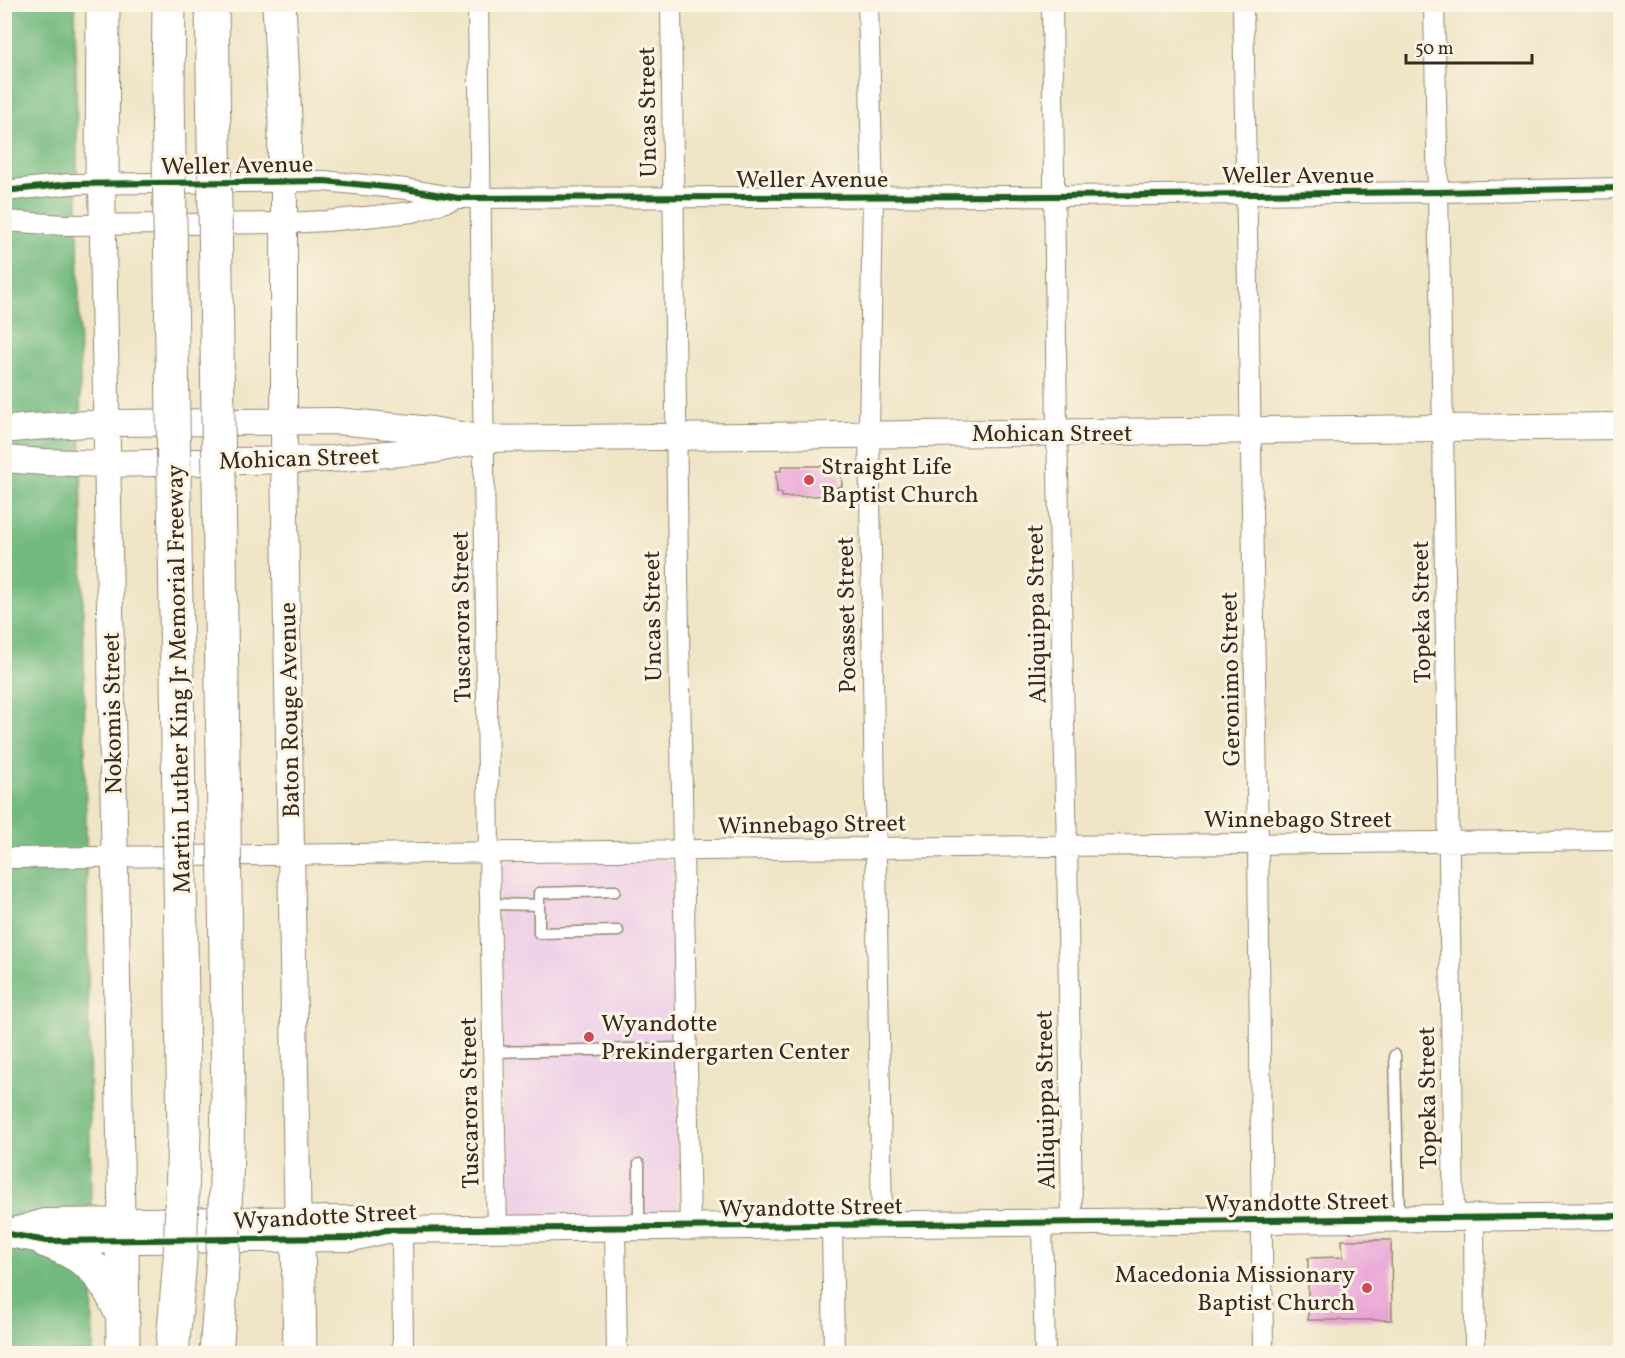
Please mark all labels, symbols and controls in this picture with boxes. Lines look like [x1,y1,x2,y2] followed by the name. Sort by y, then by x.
[1406,27,1532,65] scale bar
[1415,37,1454,62] text: 50 m
[631,46,667,178] street label: Uncas Street
[160,149,314,185] street label: Weller Avenue
[1222,160,1374,194] street label: Weller Avenue
[736,164,888,198] street label: Weller Avenue
[972,418,1132,452] street label: Mohican Street
[218,440,380,480] street label: Mohican Street
[821,451,979,513] place label: Straight Life Baptist Church
[159,464,201,894] street label: Martin Luther King Jr Memorial Freeway
[802,473,816,487] marker: Straight Life Baptist Church
[1019,524,1057,704] street label: Alliquippa Street
[445,531,481,703] street label: Tuscarora Street
[830,536,866,694] street label: Pocasset Street
[1405,540,1441,684] street label: Topeka Street
[636,550,672,682] street label: Uncas Street
[1213,591,1251,767] street label: Geronimo Street
[272,602,310,818] street label: Baton Rouge Avenue
[96,632,132,794] street label: Nokomis Street
[1204,804,1392,838] street label: Winnebago Street
[718,807,907,845] street label: Winnebago Street
[601,1008,850,1070] place label: Wyandotte Prekindergarten Center
[1028,1010,1066,1190] street label: Alliquippa Street
[453,1017,489,1189] street label: Tuscarora Street
[1411,1026,1447,1170] street label: Topeka Street
[582,1030,596,1044] marker: Wyandotte Prekindergarten Center
[1205,1185,1389,1223] street label: Wyandotte Street
[719,1190,903,1228] street label: Wyandotte Street
[232,1196,418,1240] street label: Wyandotte Street
[1115,1259,1355,1321] place label: Macedonia Missionary Baptist Church
[1360,1281,1374,1295] marker: Macedonia Missionary Baptist Church

